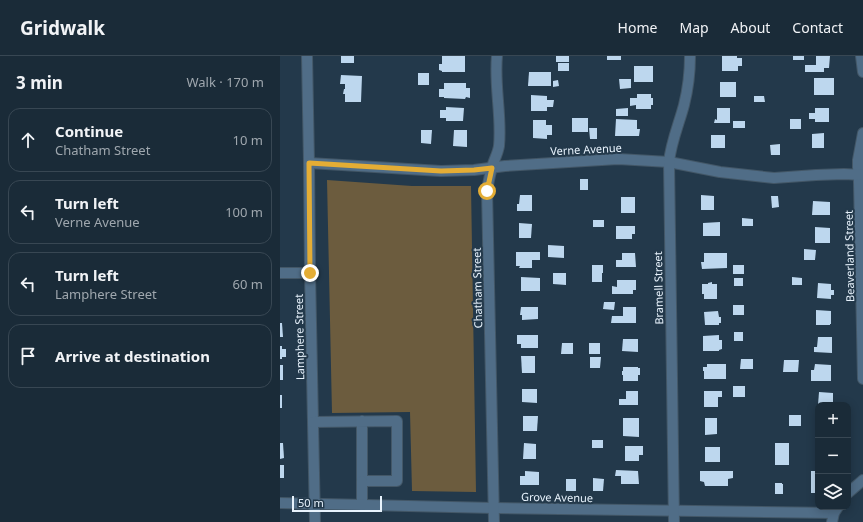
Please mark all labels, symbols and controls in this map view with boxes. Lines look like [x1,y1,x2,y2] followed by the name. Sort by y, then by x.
[20,15,105,41] text: Gridwalk
[618,18,657,37] text: Home
[679,18,709,37] text: Map
[731,18,770,37] text: About
[792,18,843,37] text: Contact
[16,71,63,94] text: 3 min
[186,73,264,91] text: Walk · 170 m
[55,121,123,141] text: Continue
[17,129,39,151] icon: ahead
[233,131,263,149] text: 10 m
[550,140,622,158] street label: Verne Avenue
[55,141,150,159] text: Chatham Street
[478,182,496,200] route start
[55,193,119,213] text: Turn left
[17,201,39,223] icon: left
[225,203,263,221] text: 100 m
[841,210,857,302] street label: Beaverland Street
[55,213,140,231] text: Verne Avenue
[469,247,485,328] street label: Chatham Street
[650,251,666,325] street label: Bramell Street
[301,264,319,282] route end
[55,265,119,285] text: Turn left
[17,273,39,295] icon: left
[233,275,263,293] text: 60 m
[55,285,157,303] text: Lamphere Street
[291,294,307,380] street label: Lamphere Street
[17,345,39,367] icon: arrive
[55,346,210,366] text: Arrive at destination
[815,402,851,510] map controls
[815,402,851,438] button: +
[815,438,851,474] button: −
[815,474,851,510] button: layers
[521,489,593,505] street label: Grove Avenue
[292,494,382,513] scale bar
[298,495,324,510] text: 50 m

